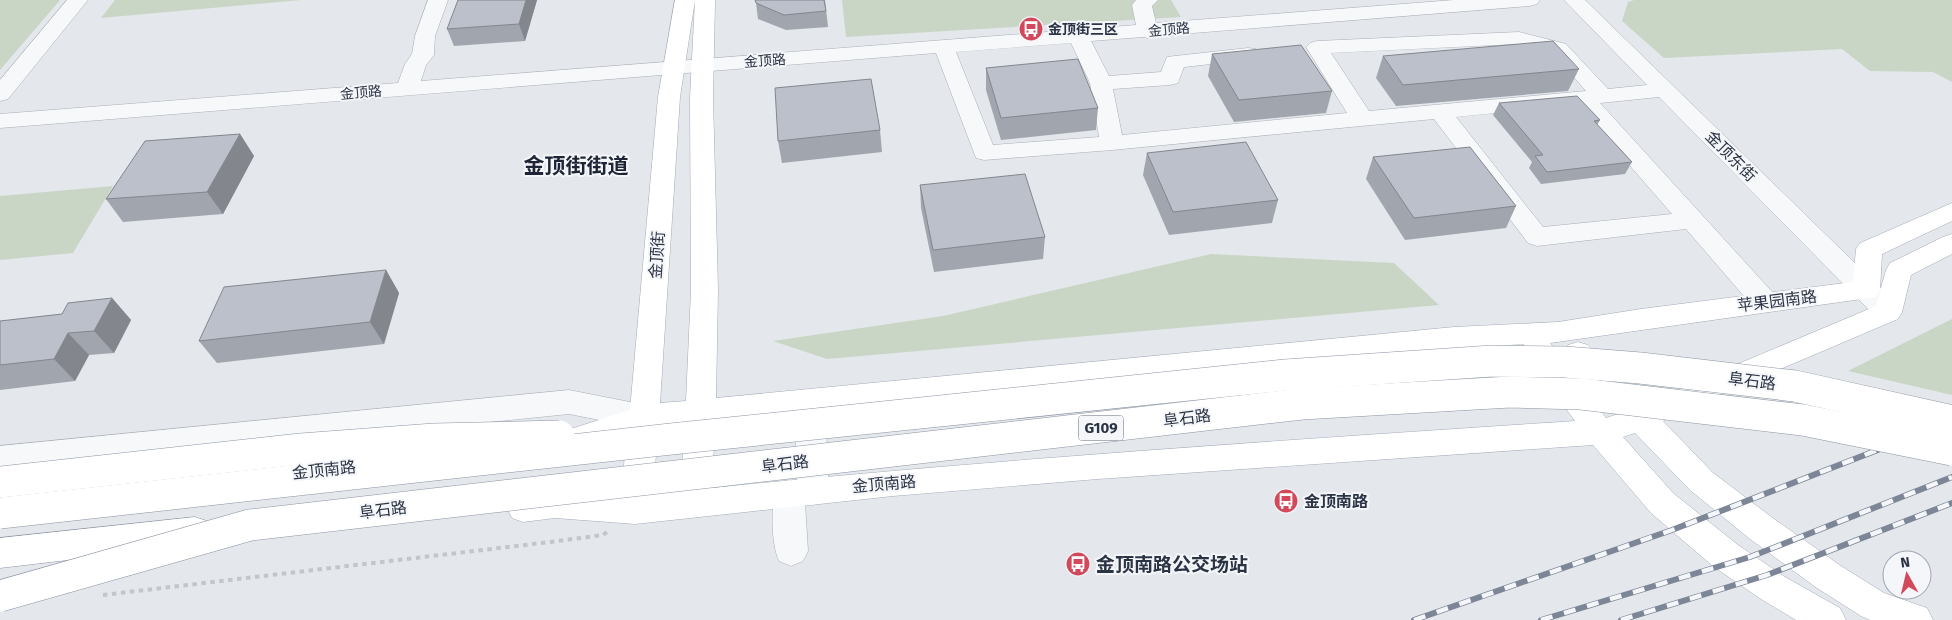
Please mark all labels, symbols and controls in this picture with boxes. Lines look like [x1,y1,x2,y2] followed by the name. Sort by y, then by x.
[1018,16,1044,42] bus stop icon: 金顶街三区
[1147,20,1191,40] street label: 金顶路
[1048,21,1118,38] place label: 金顶街三区
[743,51,787,71] street label: 金顶路
[339,83,383,103] street label: 金顶路
[1702,127,1760,185] street label: 金顶东街
[524,153,629,179] district label: 金顶街街道
[646,230,668,280] street label: 金顶街
[1736,287,1818,315] street label: 苹果园南路
[1727,369,1777,393] street label: 阜石路
[1162,406,1212,430] street label: 阜石路
[1078,416,1124,440] road number: G109
[760,452,810,476] street label: 阜石路
[291,457,357,483] street label: 金顶南路
[851,472,917,496] street label: 金顶南路
[1273,488,1299,514] bus stop icon: 金顶南路
[1304,492,1368,511] place label: 金顶南路
[358,498,408,522] street label: 阜石路
[1882,550,1932,600] north arrow
[1065,551,1091,577] bus stop icon: 金顶南路公交场站
[1096,553,1248,576] place label: 金顶南路公交场站
[1899,554,1911,572] text: N

